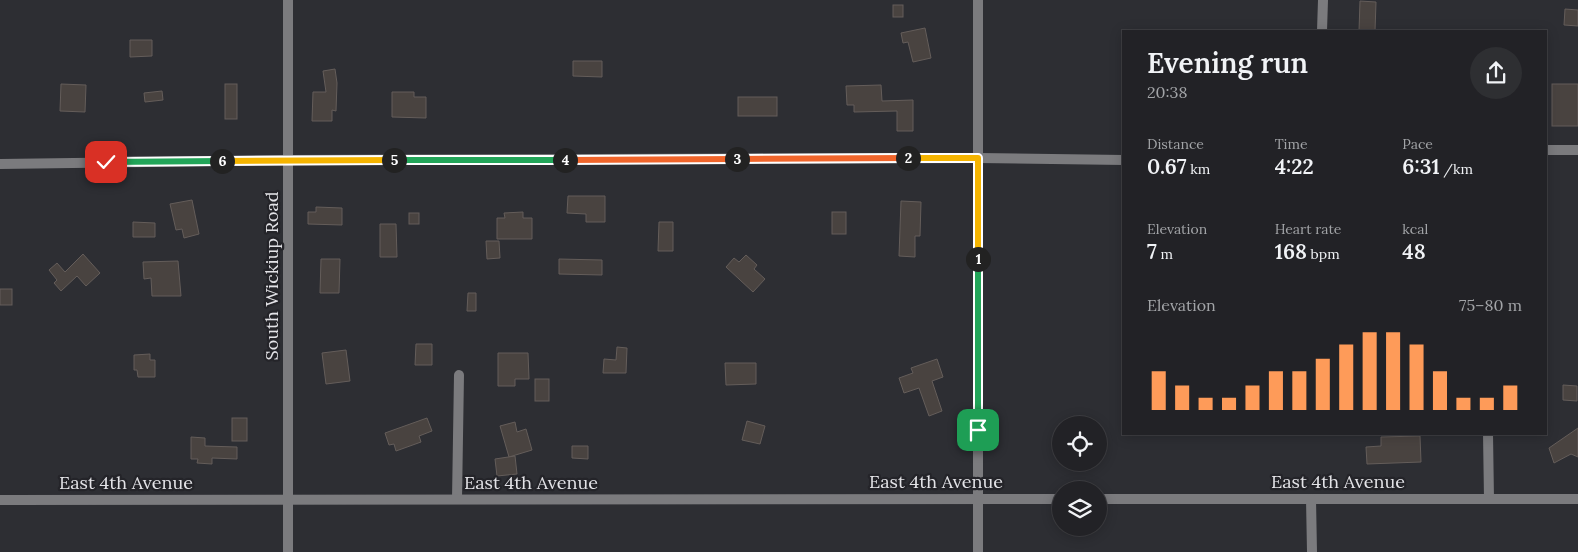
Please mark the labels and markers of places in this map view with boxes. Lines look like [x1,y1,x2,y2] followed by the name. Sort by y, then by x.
[85,141,127,183] pin
[724,146,750,172] pin: 3
[896,146,920,170] pin: 2
[210,148,234,174] pin: 6
[382,148,406,172] pin: 5
[552,148,578,172] pin: 4
[966,246,990,272] pin: 1
[957,409,999,451] pin

